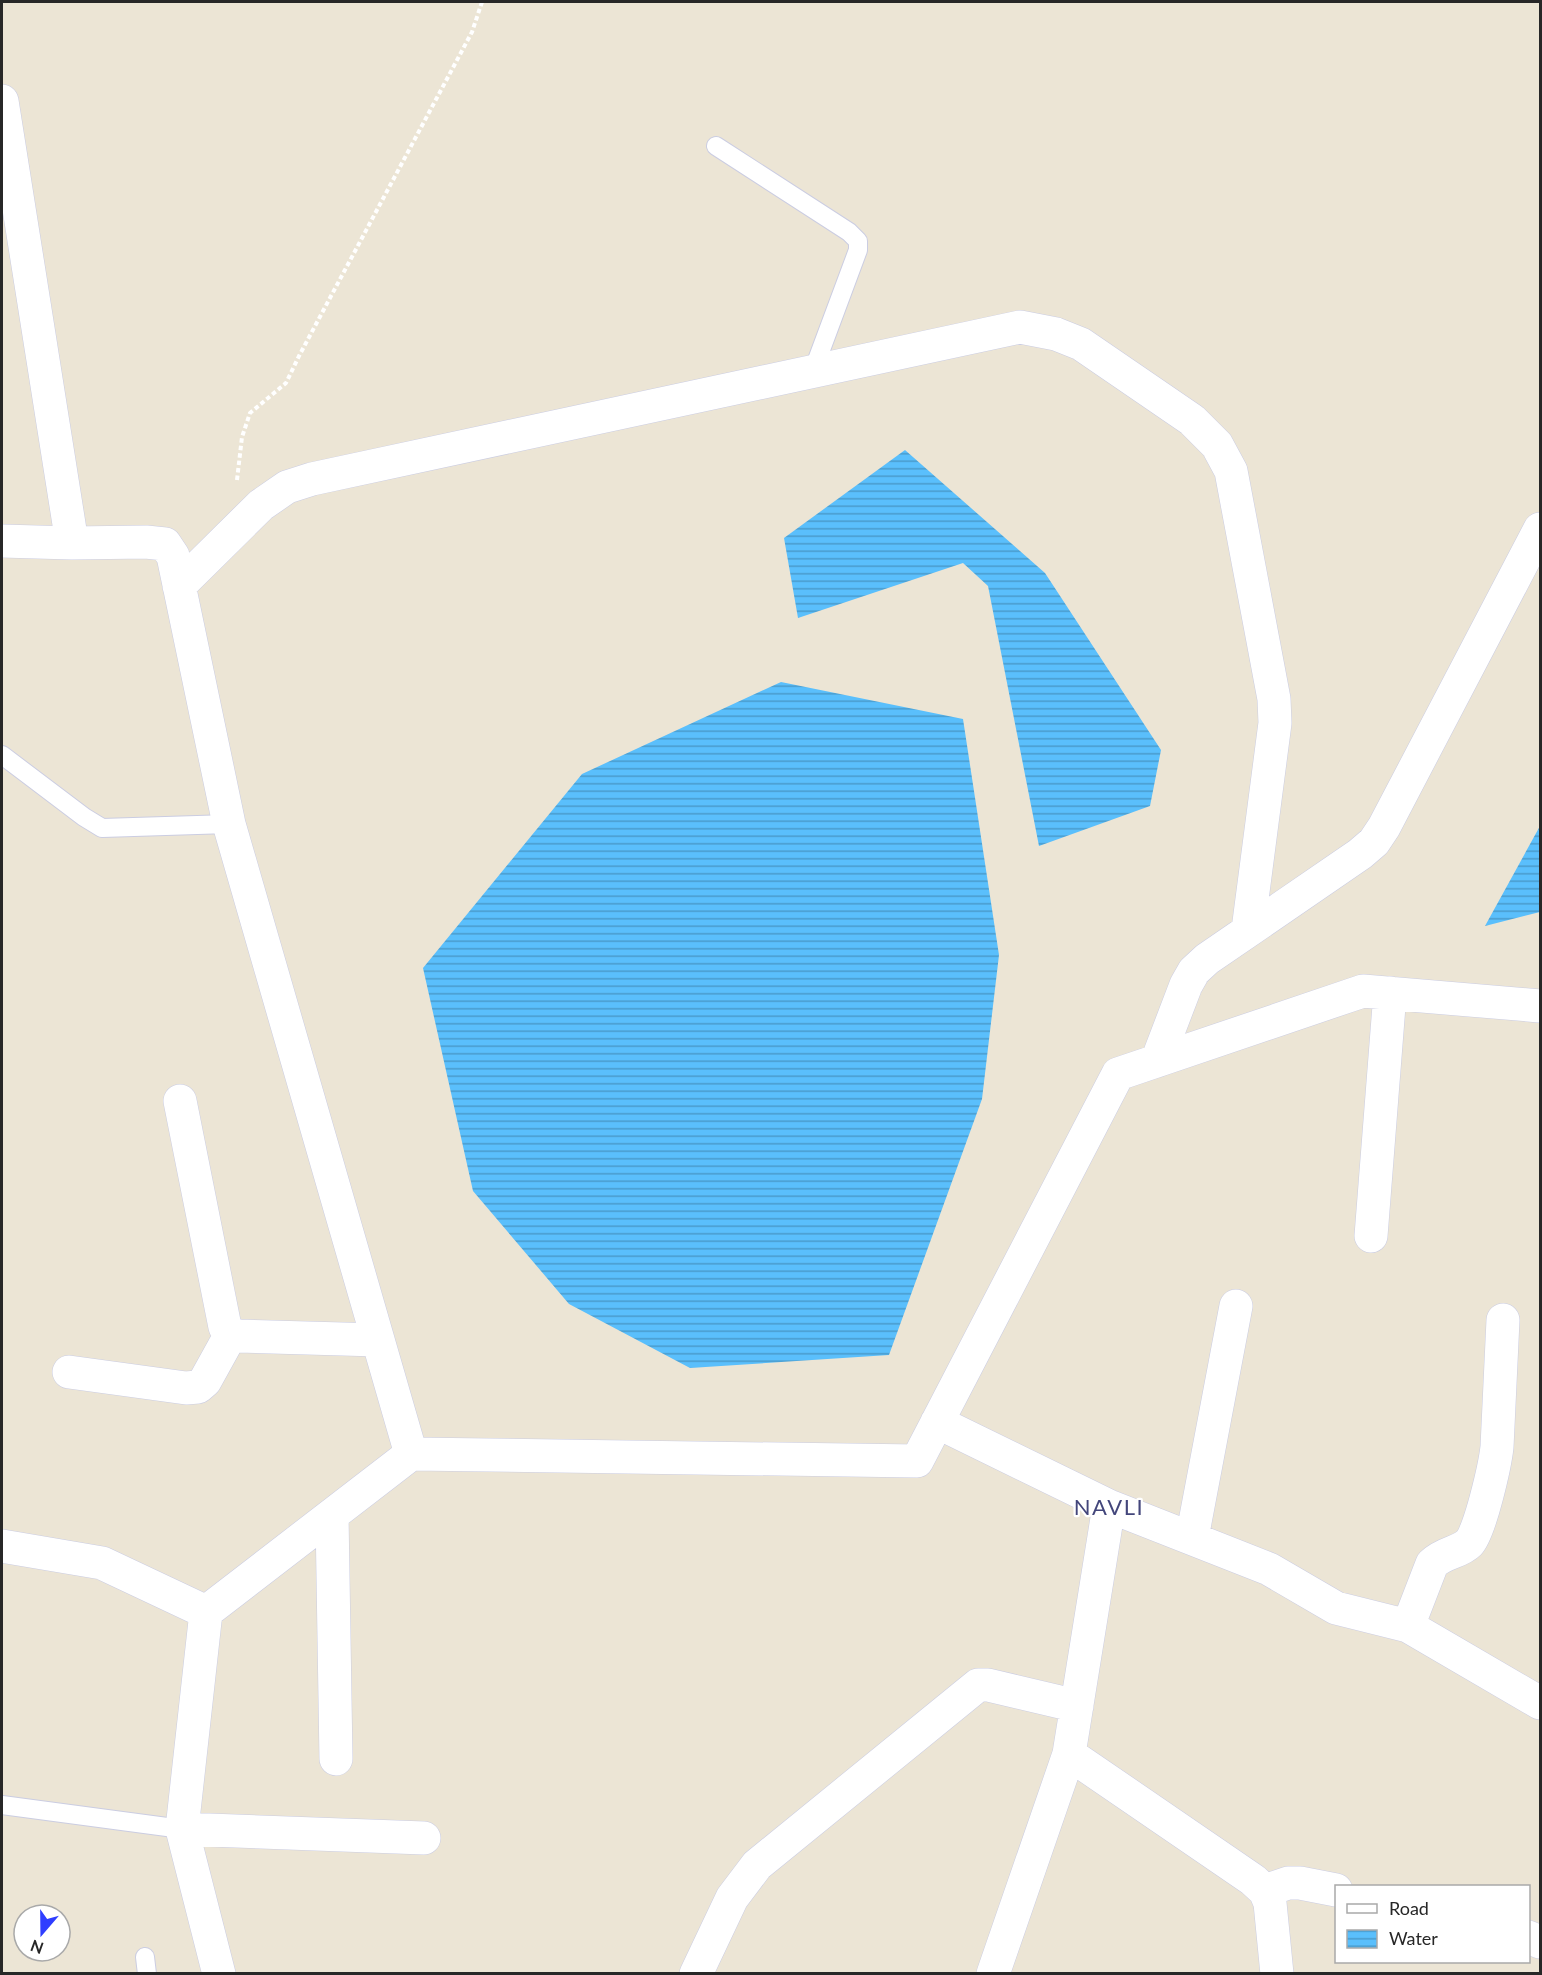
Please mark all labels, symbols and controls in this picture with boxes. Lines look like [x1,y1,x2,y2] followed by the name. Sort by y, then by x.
[1074,1493,1144,1520] district label: NAVLI
[1335,1885,1530,1963] legend
[1389,1897,1429,1919] text: Road
[12,1903,72,1963] north arrow
[1389,1927,1438,1949] text: Water
[28,1937,46,1959] text: N

